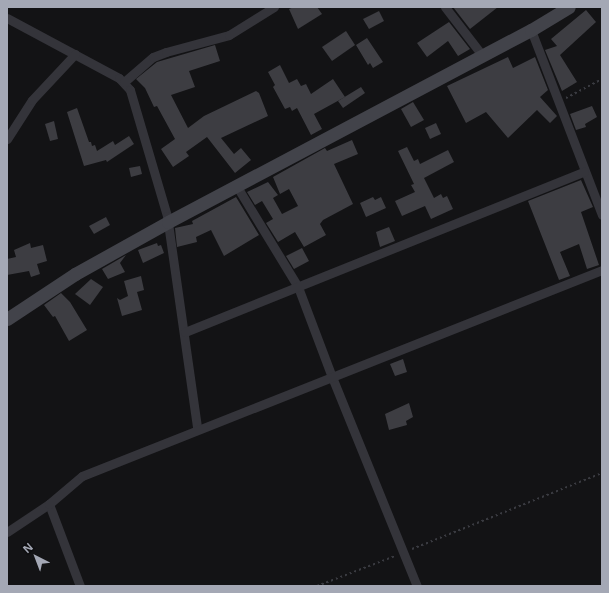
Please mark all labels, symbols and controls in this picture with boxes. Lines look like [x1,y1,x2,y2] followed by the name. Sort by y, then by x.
[16,537,56,577] north arrow
[19,539,36,556] text: N

